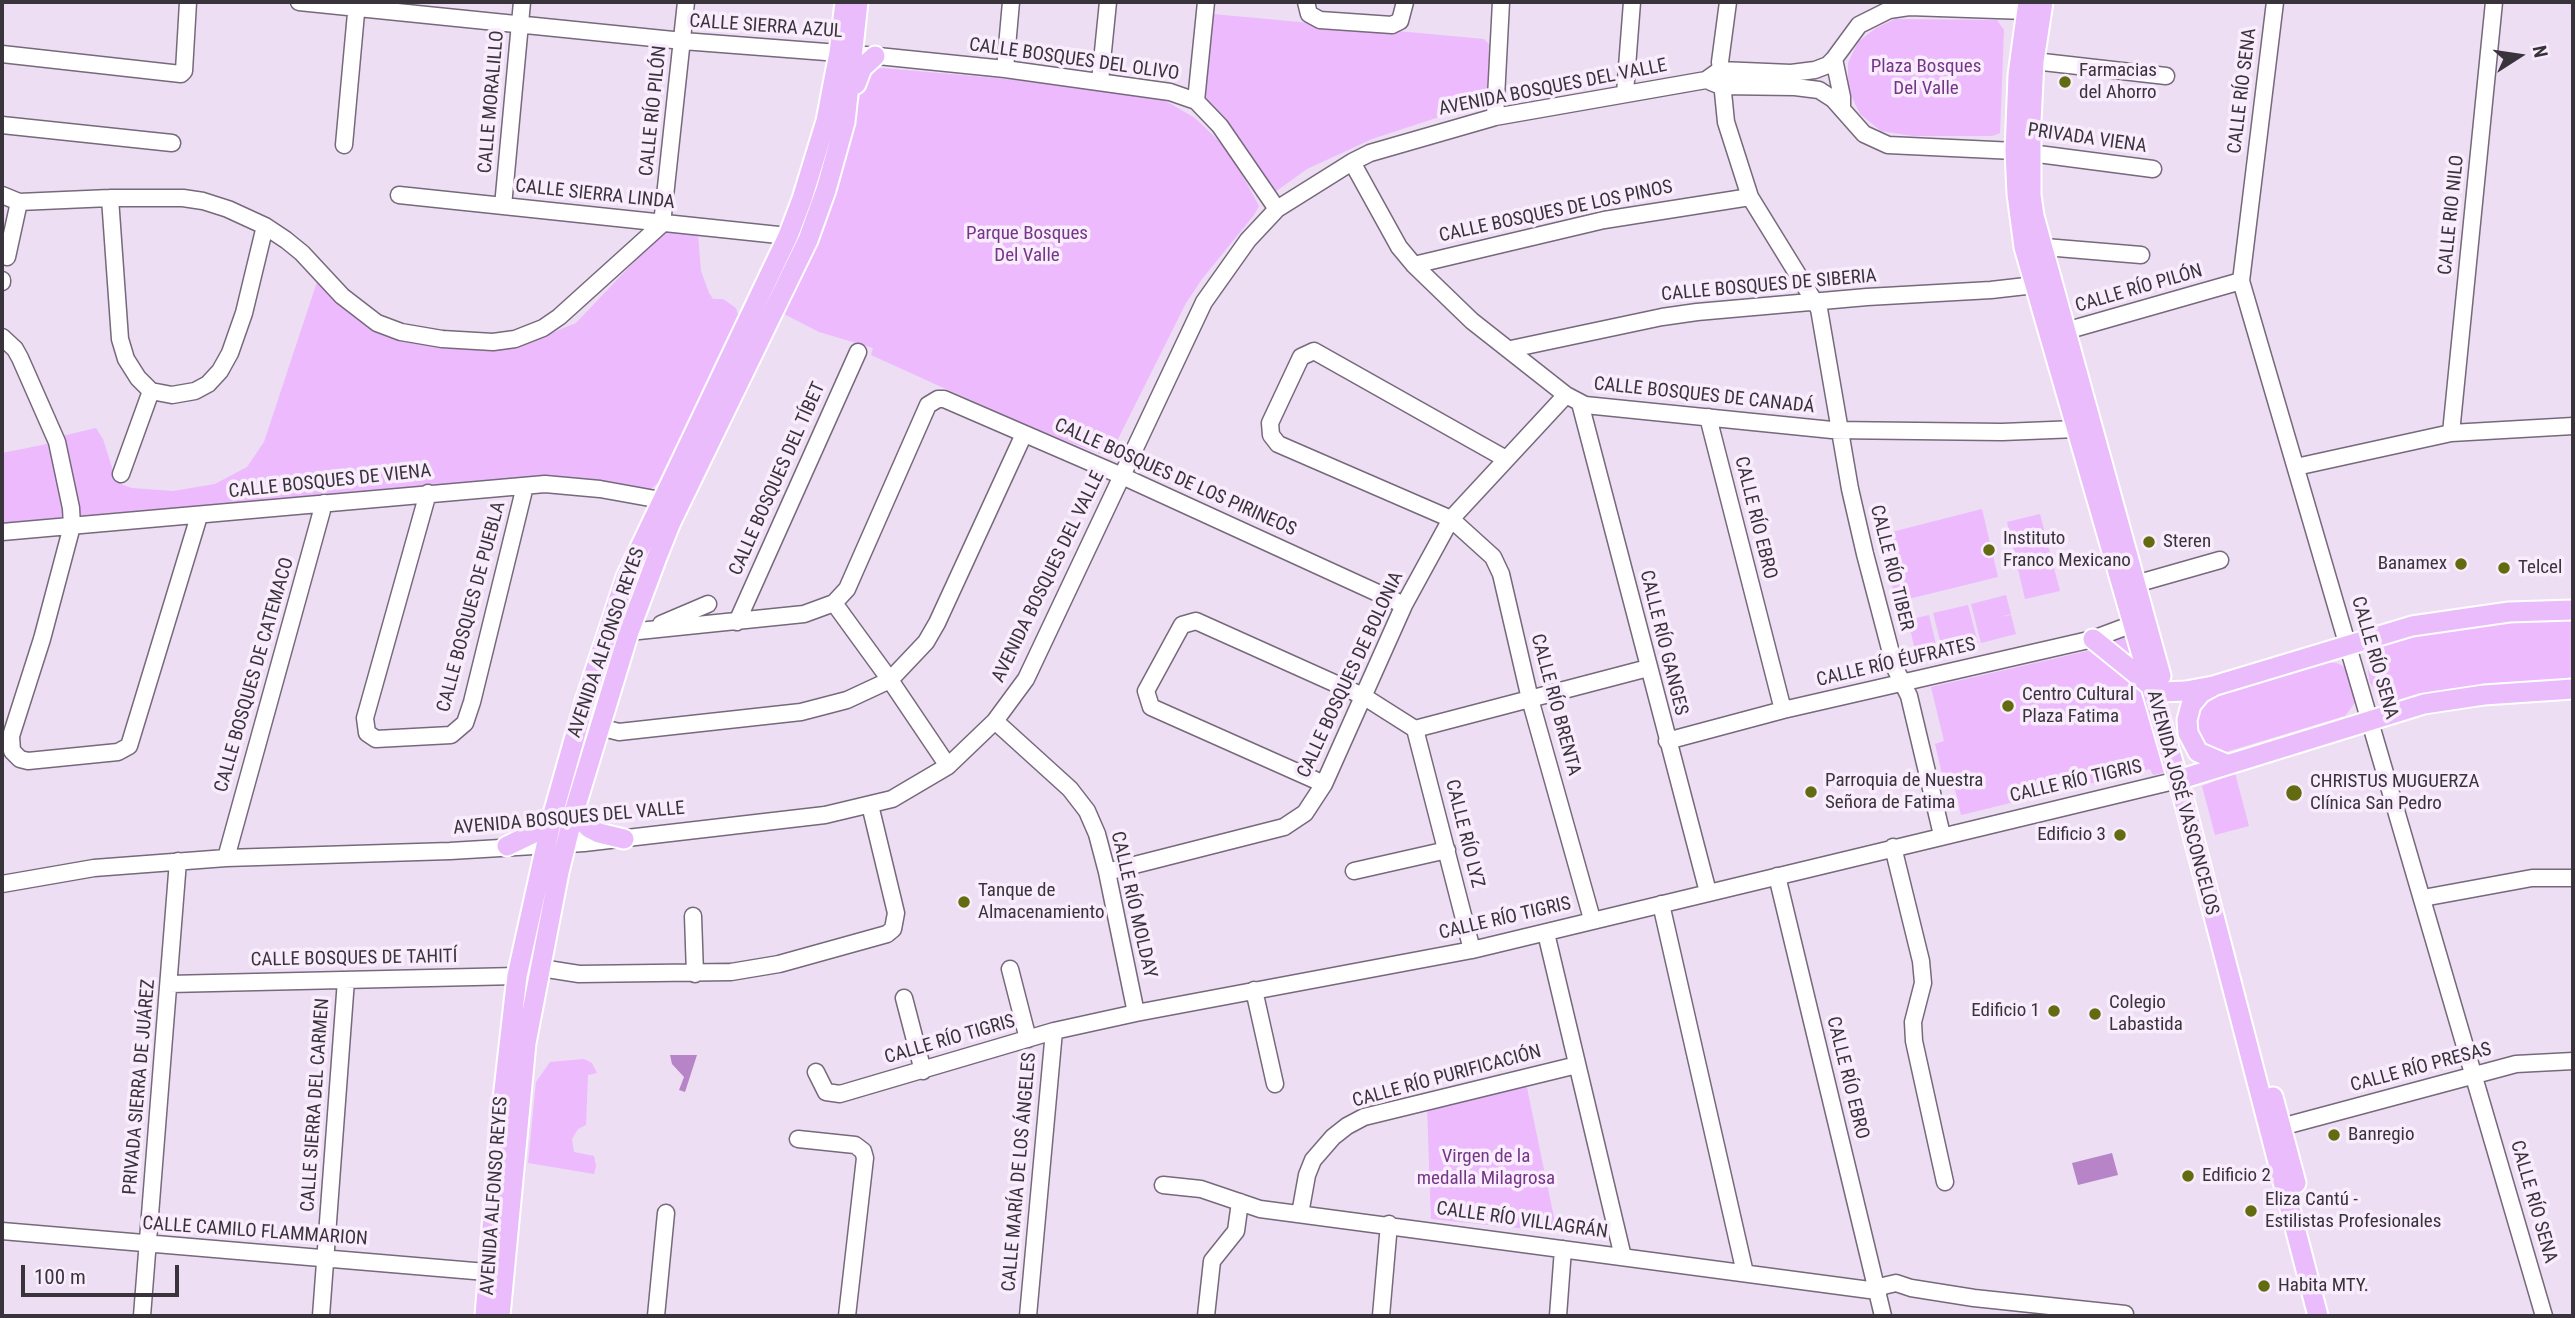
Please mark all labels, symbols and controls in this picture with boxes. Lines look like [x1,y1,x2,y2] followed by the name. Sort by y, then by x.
[689,10,843,44] street label: CALLE SIERRA AZUL
[2484,21,2554,91] north arrow
[2224,27,2262,155] street label: CALLE RÍO SENA
[474,30,510,174] street label: CALLE MORALILLO
[968,34,1180,86] street label: CALLE BOSQUES DEL OLIVO
[2528,43,2552,60] text: N
[636,45,672,177] street label: CALLE RÍO PILÓN
[1437,55,1669,121] street label: AVENIDA BOSQUES DEL VALLE
[1871,56,1981,100] park label: Plaza Bosques Del Valle
[2079,60,2157,104] place label: Farmacias del Ahorro
[2057,74,2073,90] marker: Farmacias del Ahorro
[2026,119,2148,159] street label: PRIVADA VIENA
[2434,154,2470,276] street label: CALLE RIO NILO
[514,175,676,215] street label: CALLE SIERRA LINDA
[1437,176,1675,248] street label: CALLE BOSQUES DE LOS PINOS
[966,223,1088,267] park label: Parque Bosques Del Valle
[2073,260,2205,318] street label: CALLE RÍO PILÓN
[1660,265,1878,307] street label: CALLE BOSQUES DE SIBERIA
[1592,373,1816,419] street label: CALLE BOSQUES DE CANADÁ
[725,379,831,579] street label: CALLE BOSQUES DEL TÍBET
[1051,414,1299,542] street label: CALLE BOSQUES DE LOS PIRINEOS
[1729,454,1781,582] street label: CALLE RÍO EBRO
[228,460,432,504] street label: CALLE BOSQUES DE VIENA
[988,468,1110,686] street label: AVENIDA BOSQUES DEL VALLE
[433,499,511,715] street label: CALLE BOSQUES DE PUEBLA
[1864,503,1918,633] street label: CALLE RÍO TIBER
[2003,528,2131,572] place label: Instituto Franco Mexicano
[2163,531,2211,553] place label: Steren
[2141,534,2157,550] marker: Steren
[1981,542,1997,558] marker: Instituto Franco Mexicano
[564,545,650,741] street label: AVENIDA ALFONSO REYES
[2378,553,2447,575] place label: Banamex
[211,555,299,795] street label: CALLE BOSQUES DE CATEMACO
[2453,556,2469,572] marker: Banamex
[2518,557,2562,579] place label: Telcel
[2496,560,2512,576] marker: Telcel
[1293,568,1409,782] street label: CALLE BOSQUES DE BOLONIA
[1634,568,1692,718] street label: CALLE RÍO GANGES
[2346,594,2402,722] street label: CALLE RÍO SENA
[1525,632,1585,778] street label: CALLE RÍO BRENTA
[1814,634,1978,692] street label: CALLE RÍO ÉUFRATES
[2022,684,2134,728] place label: Centro Cultural Plaza Fatima
[2141,688,2223,918] street label: AVENIDA JOSÉ VASCONCELOS
[2000,698,2016,714] marker: Centro Cultural Plaza Fatima
[2008,756,2144,808] street label: CALLE RÍO TIGRIS
[1825,770,1983,814] place label: Parroquia de Nuestra Señora de Fatima
[2310,771,2479,815] place label: CHRISTUS MUGUERZA Clínica San Pedro
[1440,777,1488,891] street label: CALLE RÍO LYZ
[2284,783,2304,803] marker: CHRISTUS MUGUERZA Clínica San Pedro
[1803,784,1819,800] marker: Parroquia de Nuestra Señora de Fatima
[452,798,686,840] street label: AVENIDA BOSQUES DEL VALLE
[2037,824,2106,846] place label: Edificio 3
[2112,827,2128,843] marker: Edificio 3
[1105,829,1161,981] street label: CALLE RÍO MOLDAY
[978,880,1104,924] place label: Tanque de Almacenamiento
[1437,893,1573,945] street label: CALLE RÍO TIGRIS
[956,894,972,910] marker: Tanque de Almacenamiento
[250,946,458,972] street label: CALLE BOSQUES DE TAHITÍ
[119,978,161,1196] street label: PRIVADA SIERRA DE JUÁREZ
[2109,992,2183,1036] place label: Colegio Labastida
[297,997,335,1213] street label: CALLE SIERRA DEL CARMEN
[1971,1000,2040,1022] place label: Edificio 1
[2046,1003,2062,1019] marker: Edificio 1
[2087,1006,2103,1022] marker: Colegio Labastida
[882,1010,1018,1070] street label: CALLE RÍO TIGRIS
[1821,1014,1873,1142] street label: CALLE RÍO EBRO
[2348,1038,2494,1098] street label: CALLE RÍO PRESAS
[1350,1041,1544,1113] street label: CALLE RÍO PURIFICACIÓN
[998,1052,1042,1292] street label: CALLE MARÍA DE LOS ÁNGELES
[477,1096,513,1296] street label: AVENIDA ALFONSO REYES
[2348,1124,2414,1146] place label: Banregio
[2326,1127,2342,1143] marker: Banregio
[2505,1138,2561,1266] street label: CALLE RÍO SENA
[1417,1146,1555,1190] park label: Virgen de la medalla Milagrosa
[2202,1165,2271,1187] place label: Edificio 2
[2180,1168,2196,1184] marker: Edificio 2
[2265,1189,2441,1233] place label: Eliza Cantú - Estilistas Profesionales
[1435,1198,1609,1244] street label: CALLE RÍO VILLAGRÁN
[2243,1203,2259,1219] marker: Eliza Cantú - Estilistas Profesionales
[142,1213,368,1251] street label: CALLE CAMILO FLAMMARION
[24,1252,182,1296] scale bar
[34,1265,86,1289] text: 100 m
[2278,1275,2369,1297] place label: Habita MTY.
[2256,1278,2272,1294] marker: Habita MTY.

